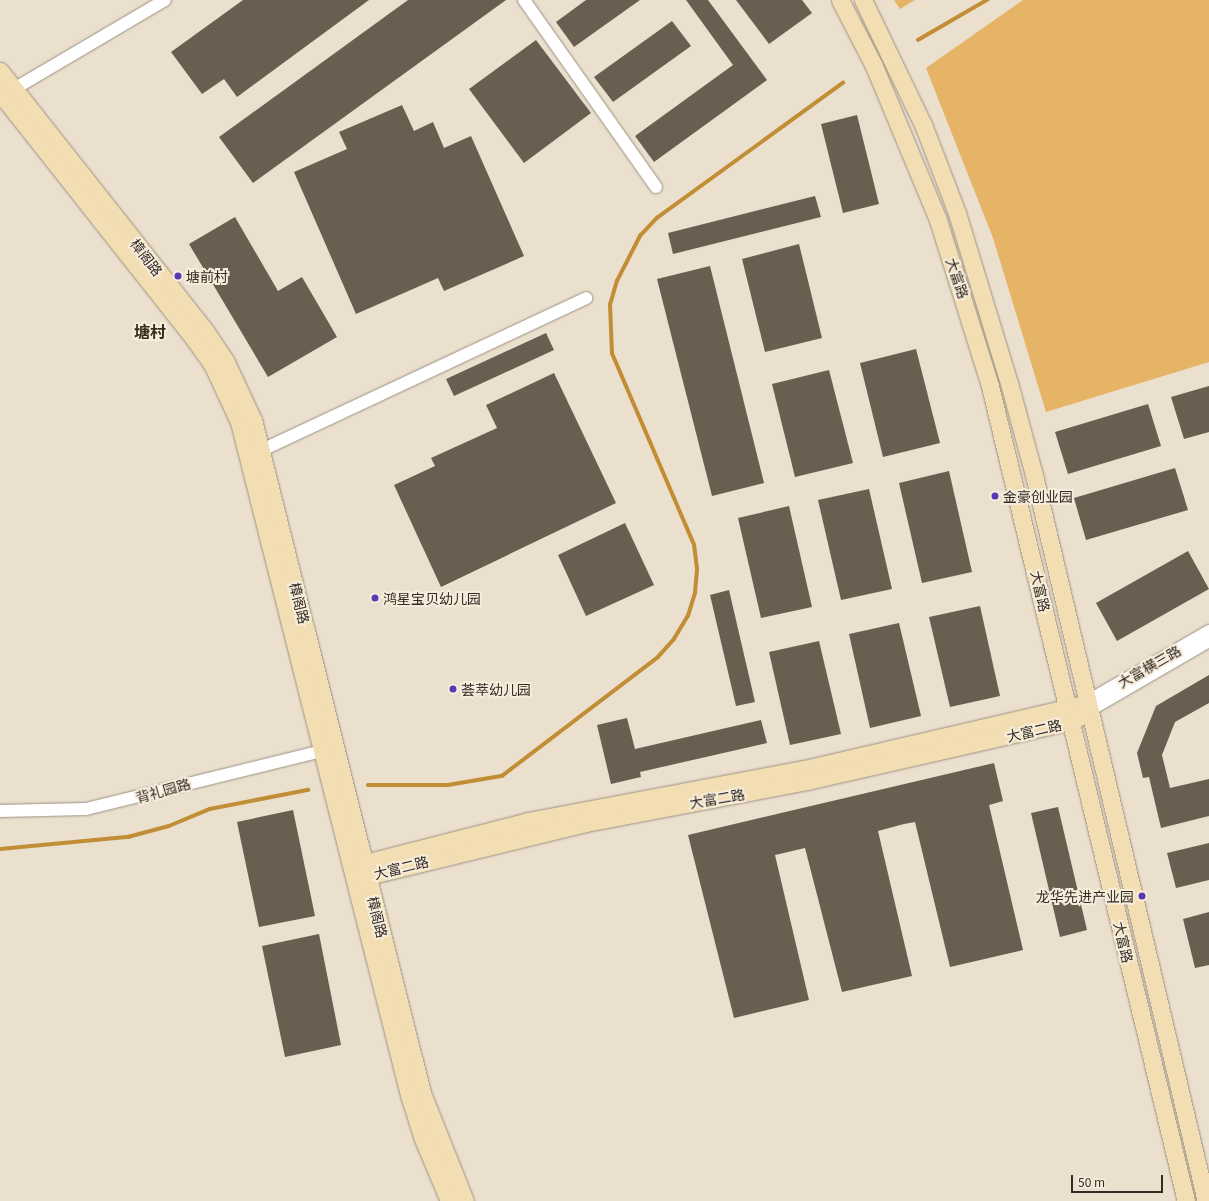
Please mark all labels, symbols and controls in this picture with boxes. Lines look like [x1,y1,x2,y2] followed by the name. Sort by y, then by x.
[127,235,167,279] street label: 樟阁路
[943,255,973,301] street label: 大富路
[186,268,228,284] place label: 塘前村
[173,271,183,281] marker: 塘前村
[134,321,166,341] district label: 塘村
[1003,488,1073,504] place label: 金豪创业园
[990,491,1000,501] marker: 金豪创业园
[1028,569,1054,613] street label: 大富路
[287,581,313,625] street label: 樟阁路
[383,590,481,606] place label: 鸿星宝贝幼儿园
[370,593,380,603] marker: 鸿星宝贝幼儿园
[1114,641,1184,691] street label: 大富横三路
[461,681,531,697] place label: 荟萃幼儿园
[448,684,458,694] marker: 荟萃幼儿园
[1005,716,1063,744] street label: 大富二路
[134,774,192,806] street label: 背礼园路
[688,785,746,811] street label: 大富二路
[372,852,430,882] street label: 大富二路
[1036,888,1134,904] place label: 龙华先进产业园
[1137,891,1147,901] marker: 龙华先进产业园
[365,895,391,939] street label: 樟阁路
[1111,920,1137,964] street label: 大富路
[1073,1167,1165,1193] scale bar
[1078,1173,1105,1190] text: 50 m

